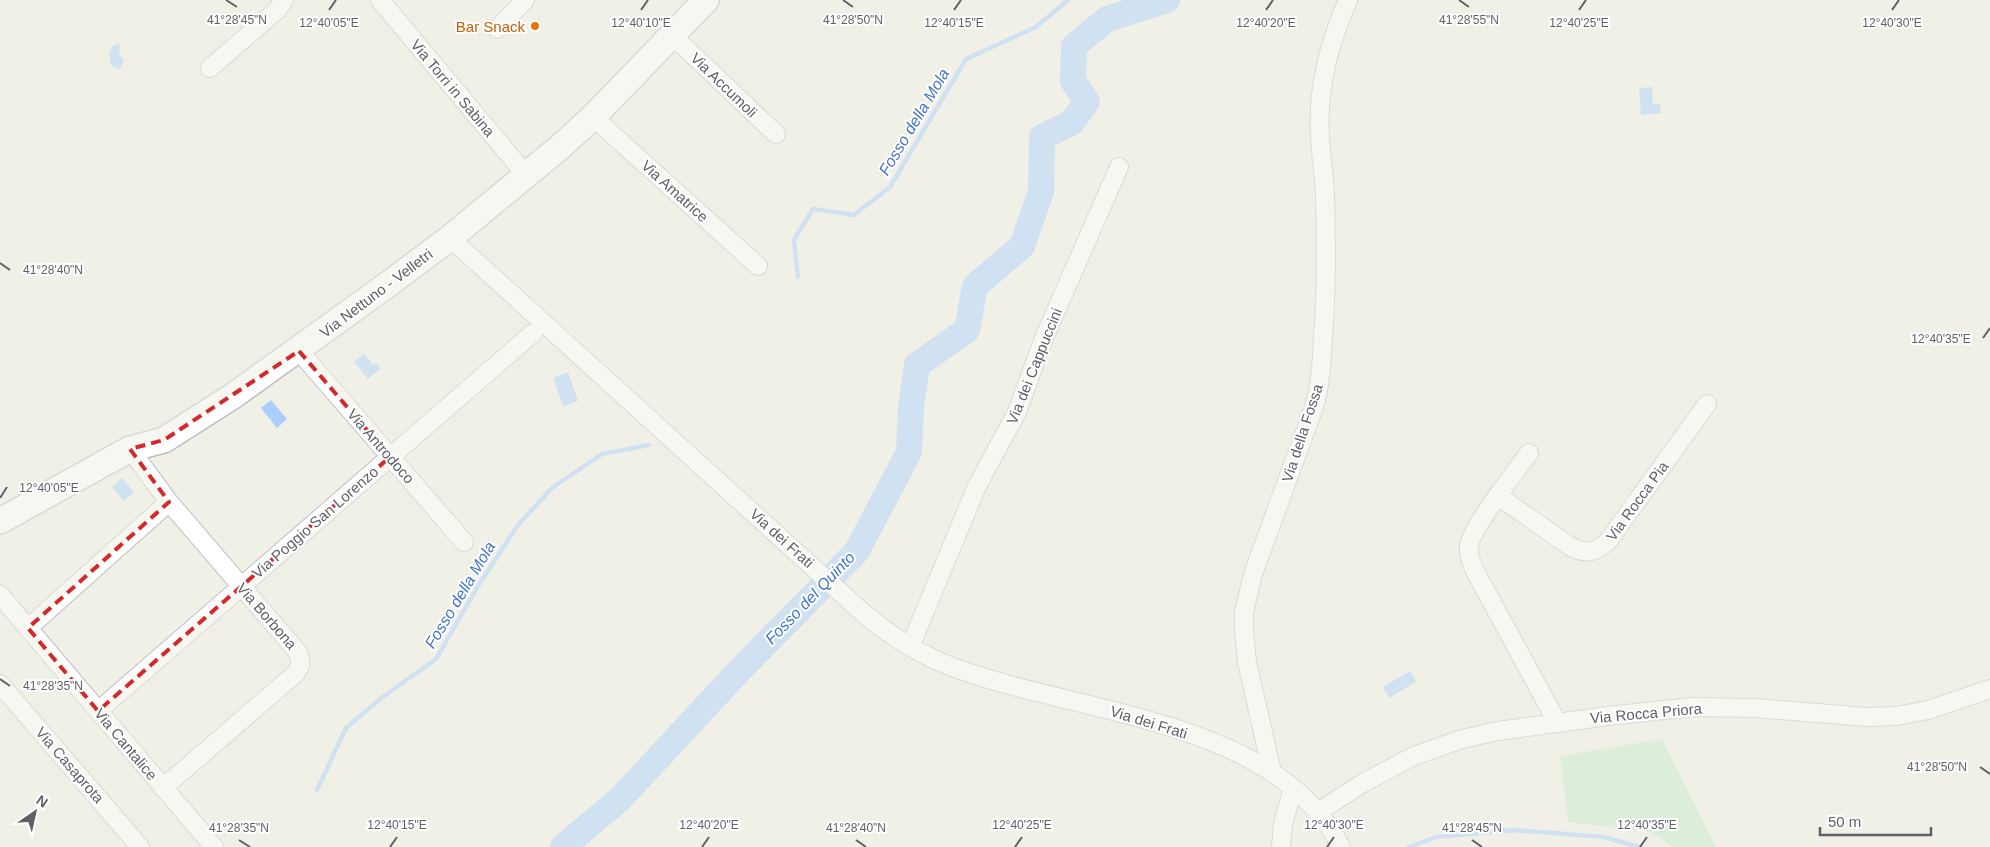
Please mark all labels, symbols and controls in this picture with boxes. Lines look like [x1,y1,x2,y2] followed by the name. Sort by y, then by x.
[207,13,267,27] text: 41°28'45"N
[823,13,883,27] text: 41°28'50"N
[1439,13,1499,27] text: 41°28'55"N
[299,16,359,30] text: 12°40'05"E
[611,16,671,30] text: 12°40'10"E
[924,16,984,30] text: 12°40'15"E
[1236,16,1296,30] text: 12°40'20"E
[1549,16,1609,30] text: 12°40'25"E
[1862,16,1922,30] text: 12°40'30"E
[456,18,525,35] place label: Bar Snack
[529,20,541,32] marker: Bar Snack
[408,36,499,140] street label: Via Torri in Sabina
[687,49,761,121] street label: Via Accumoli
[876,66,952,178] water label: Fosso della Mola
[638,157,712,225] street label: Via Amatrice
[316,245,436,341] street label: Via Nettuno - Velletri
[23,263,83,277] text: 41°28'40"N
[1003,305,1065,427] street label: Via dei Cappuccini
[1911,332,1971,346] text: 12°40'35"E
[1278,381,1326,484] street label: Via della Fossa
[344,405,418,487] street label: Via Antrodoco
[1603,457,1672,544] street label: Via Rocca Pia
[248,463,382,581] street label: Via Poggio San Lorenzo
[19,481,79,495] text: 12°40'05"E
[747,505,817,571] street label: Via dei Frati
[422,539,498,651] water label: Fosso della Mola
[762,549,858,647] water label: Fosso del Quinto
[234,579,301,653] street label: Via Borbona
[23,679,83,693] text: 41°28'35"N
[1589,700,1703,726] street label: Via Rocca Priora
[1108,702,1190,742] street label: Via dei Frati
[91,705,161,783] street label: Via Cantalice
[32,724,108,807] street label: Via Casaprota
[1907,760,1967,774] text: 41°28'50"N
[10,787,60,837] north arrow
[34,792,51,811] text: N
[1820,804,1931,836] scale bar
[1828,813,1861,830] text: 50 m
[367,818,427,832] text: 12°40'15"E
[679,818,739,832] text: 12°40'20"E
[992,818,1052,832] text: 12°40'25"E
[1304,818,1364,832] text: 12°40'30"E
[1617,818,1677,832] text: 12°40'35"E
[209,821,269,835] text: 41°28'35"N
[826,821,886,835] text: 41°28'40"N
[1442,821,1502,835] text: 41°28'45"N

